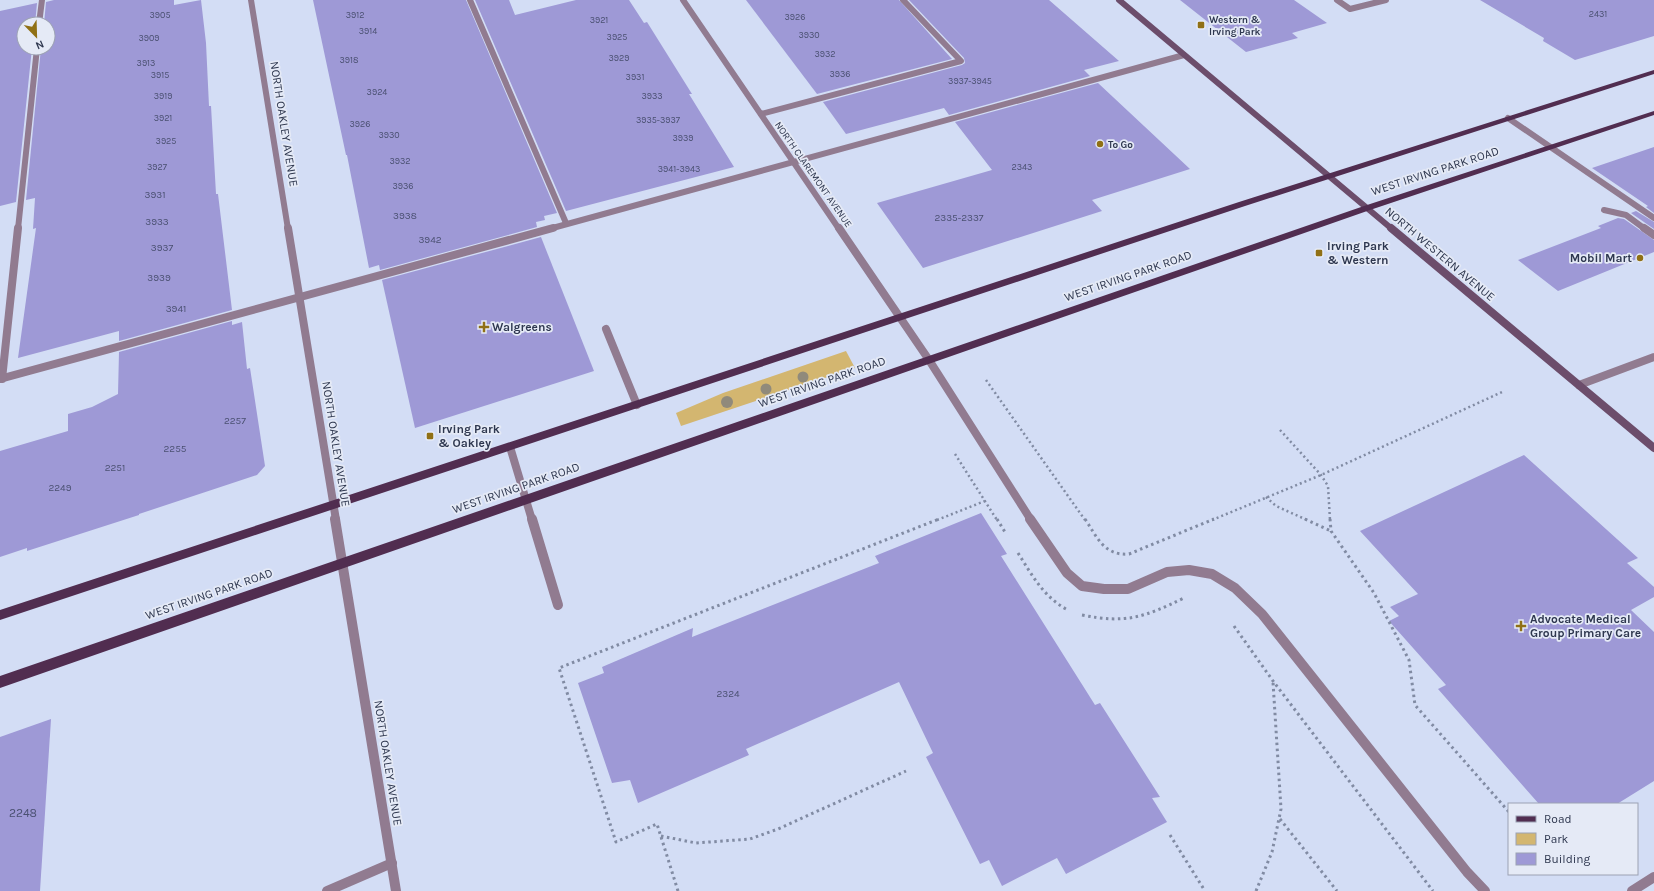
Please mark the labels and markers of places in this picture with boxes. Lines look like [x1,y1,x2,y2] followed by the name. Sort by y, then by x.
[1209,14,1261,38] place label: Western & Irving Park
[1196,20,1206,30] marker: Western & Irving Park
[1095,139,1105,149] marker: To Go
[1108,139,1133,151] place label: To Go
[1327,239,1389,267] place label: Irving Park & Western
[1314,248,1324,258] marker: Irving Park & Western
[1570,251,1632,265] place label: Mobil Mart
[1635,253,1645,263] marker: Mobil Mart
[492,320,552,334] place label: Walgreens
[479,322,489,332] marker: Walgreens
[438,422,500,450] place label: Irving Park & Oakley
[425,431,435,441] marker: Irving Park & Oakley
[1530,612,1641,640] place label: Advocate Medical Group Primary Care
[1515,620,1527,632] marker: Advocate Medical Group Primary Care

